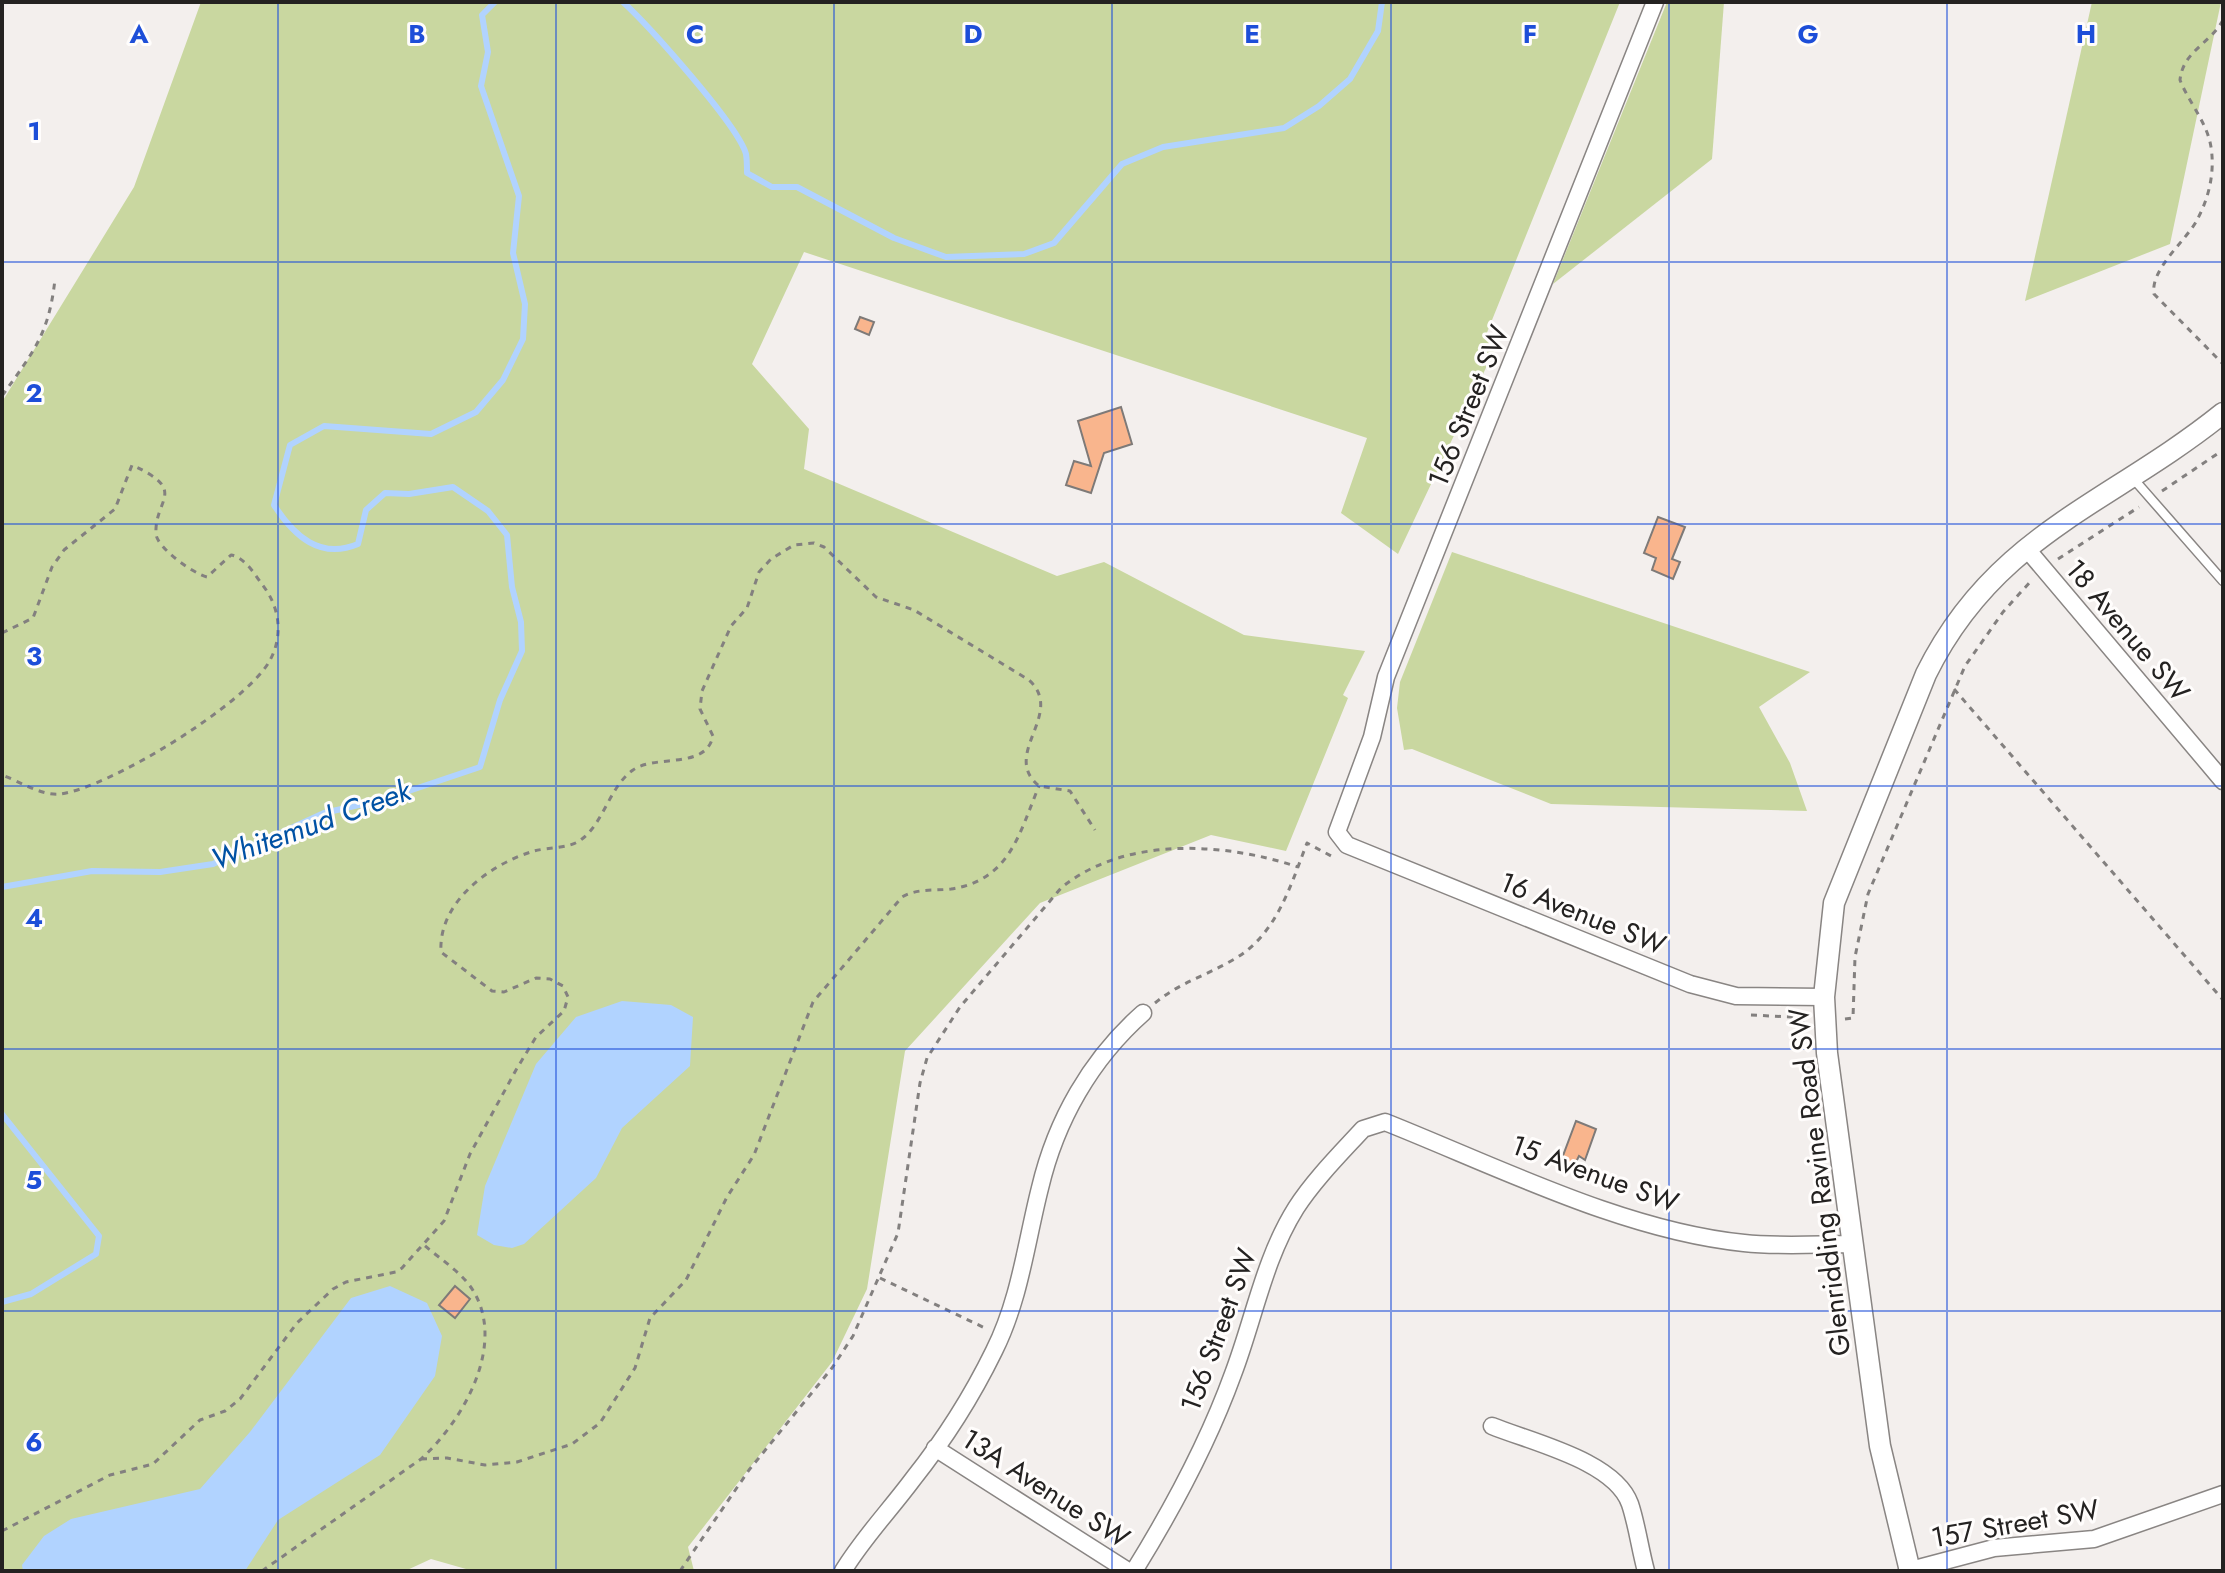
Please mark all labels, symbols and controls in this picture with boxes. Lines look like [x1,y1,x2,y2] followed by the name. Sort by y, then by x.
[128,15,149,53] text: A
[408,15,426,53] text: B
[686,15,704,53] text: C
[963,15,983,53] text: D
[1244,15,1260,53] text: E
[1523,15,1537,53] text: F
[1797,15,1819,53] text: G
[2076,15,2096,53] text: H
[27,112,41,150] text: 1
[1417,319,1520,493] street label: 156 Street SW
[25,374,43,412] text: 2
[2056,550,2200,711] street label: 18 Avenue SW
[26,637,42,675] text: 3
[205,768,418,881] water label: Whitemud Creek
[1494,862,1672,966] street label: 16 Avenue SW
[25,899,43,937] text: 4
[1778,1005,1861,1358] street label: Glenridding Ravine Road SW
[1505,1124,1685,1223] street label: 15 Avenue SW
[26,1161,42,1199] text: 5
[1170,1242,1267,1418] street label: 156 Street SW
[954,1419,1138,1558] street label: 13A Avenue SW
[25,1423,43,1461] text: 6
[1928,1489,2103,1558] street label: 157 Street SW

